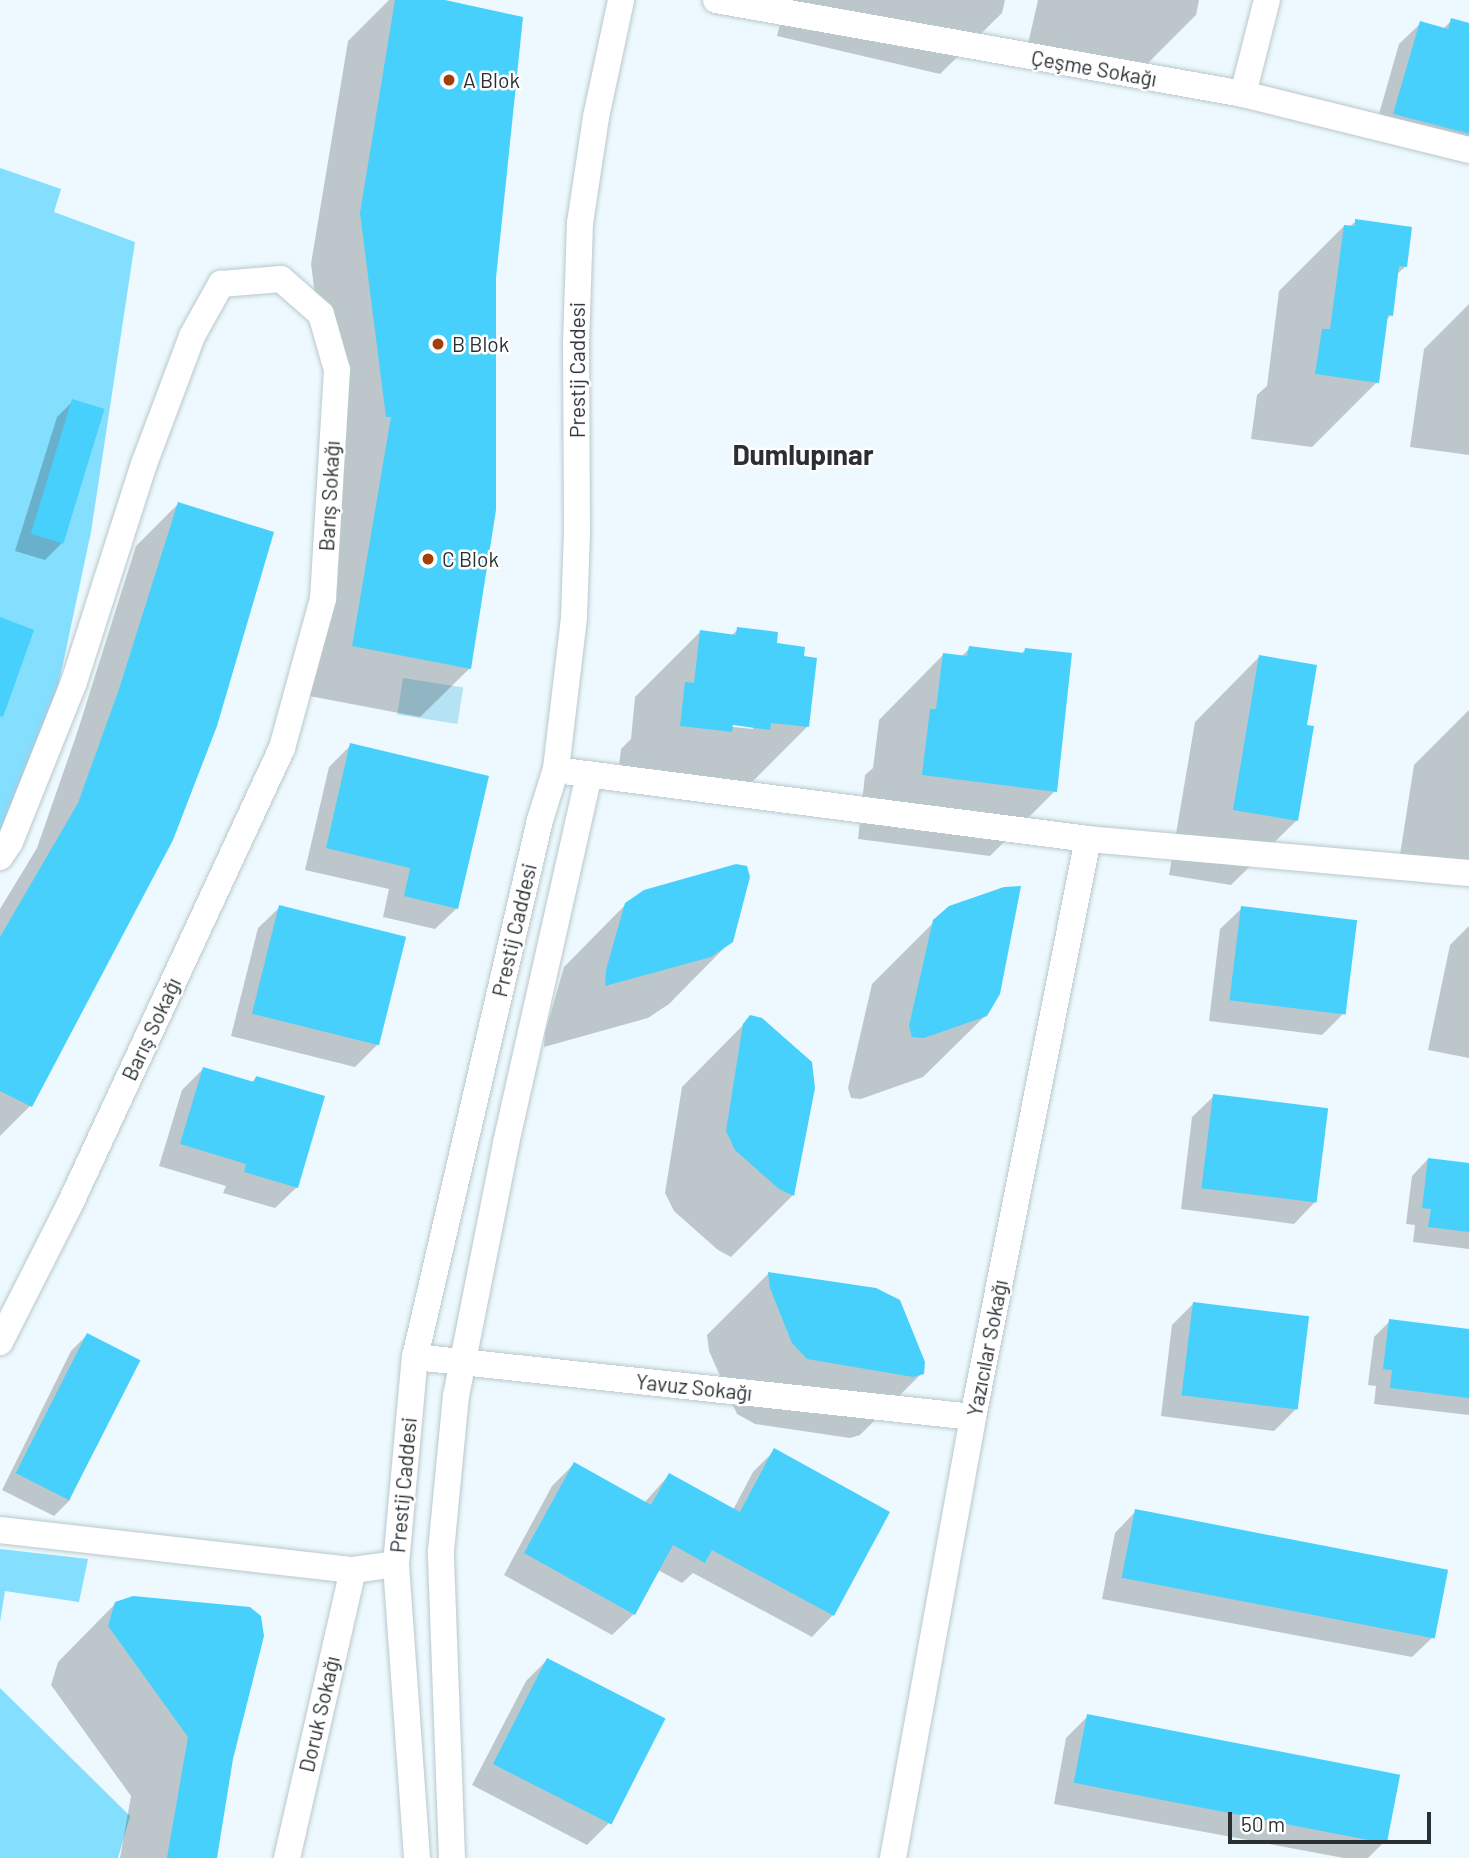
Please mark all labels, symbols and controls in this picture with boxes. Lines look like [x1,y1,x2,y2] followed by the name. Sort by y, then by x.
[1029,45,1159,91] street label: Çeşme Sokağı
[463,67,520,93] place label: A Blok
[441,72,457,88] marker: A Blok
[564,302,590,438] street label: Prestij Caddesi
[452,331,509,357] place label: B Blok
[430,336,446,352] marker: B Blok
[732,437,874,471] district label: Dumlupınar
[314,440,344,552] street label: Barış Sokağı
[442,546,499,572] place label: C Blok
[420,551,436,567] marker: C Blok
[486,861,542,999] street label: Prestij Caddesi
[116,974,186,1084] street label: Barış Sokağı
[961,1278,1013,1418] street label: Yazıcılar Sokağı
[635,1368,753,1406] street label: Yavuz Sokağı
[385,1416,421,1554] street label: Prestij Caddesi
[293,1653,345,1775] street label: Doruk Sokağı
[1231,1798,1434,1842] scale bar
[1241,1811,1285,1836] text: 50 m

